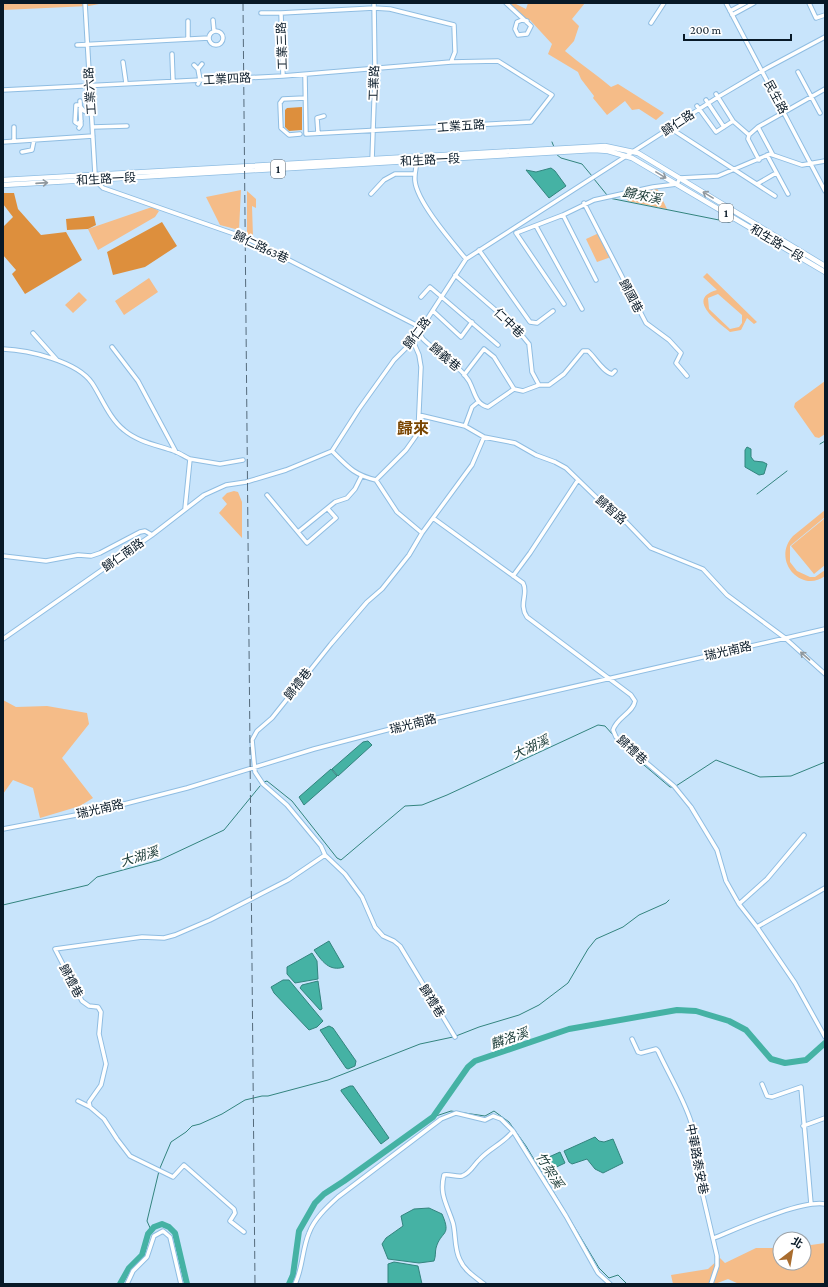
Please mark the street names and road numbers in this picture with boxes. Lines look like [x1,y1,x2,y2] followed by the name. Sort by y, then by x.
[274,22,290,70] street label: 工業三路
[366,65,382,101] street label: 工業路
[81,67,99,115] street label: 工業六路
[203,71,251,87] street label: 工業四路
[761,78,791,116] street label: 民生路
[659,107,697,139] street label: 歸仁路
[437,117,485,135] street label: 工業五路
[400,151,460,169] street label: 和生路一段
[271,160,285,178] road number: 1
[76,170,136,188] street label: 和生路一段
[719,204,733,222] road number: 1
[748,222,806,264] street label: 和生路一段
[231,228,291,266] street label: 歸仁路63巷
[616,277,646,315] street label: 歸國巷
[491,305,527,341] street label: 仁中巷
[401,314,433,352] street label: 歸仁路
[427,340,463,374] street label: 歸義巷
[593,493,629,527] street label: 歸智路
[99,535,147,575] street label: 歸仁南路
[703,639,753,663] street label: 瑞光南路
[281,666,315,702] street label: 歸禮巷
[388,711,438,737] street label: 瑞光南路
[614,733,650,767] street label: 歸禮巷
[75,797,125,821] street label: 瑞光南路
[56,962,86,1000] street label: 歸禮巷
[417,982,447,1020] street label: 歸禮巷
[683,1122,711,1196] street label: 中華路泰安巷

